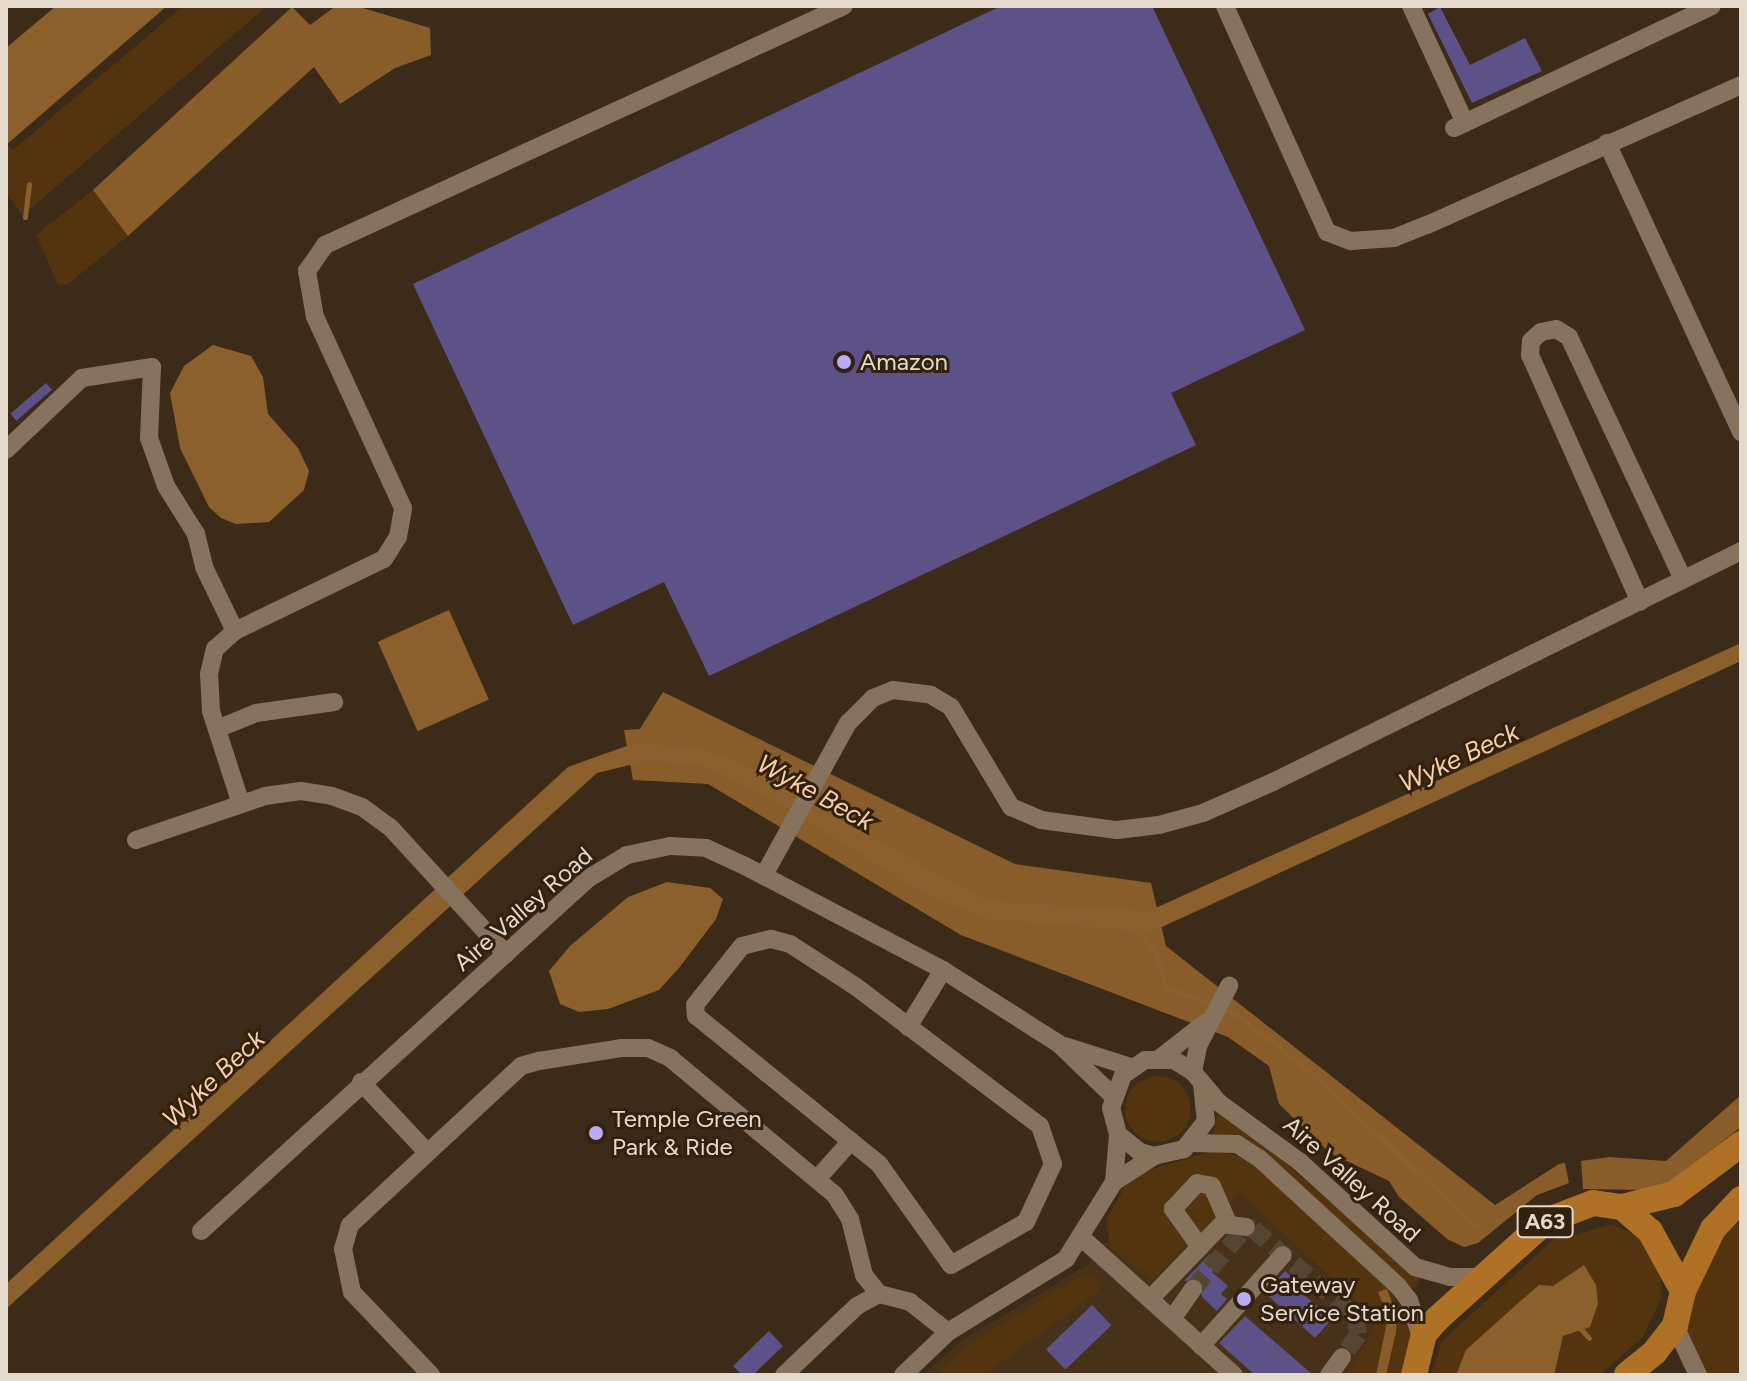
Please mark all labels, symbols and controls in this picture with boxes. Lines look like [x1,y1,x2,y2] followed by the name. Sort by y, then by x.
[860,348,948,376] place label: Amazon
[835,353,853,371] marker: Amazon
[1394,717,1524,799] water label: Wyke Beck
[751,748,879,838] water label: Wyke Beck
[448,841,598,977] street label: Aire Valley Road
[156,1024,272,1134] water label: Wyke Beck
[612,1105,762,1161] place label: Temple Green Park & Ride
[1278,1110,1426,1248] street label: Aire Valley Road
[587,1124,605,1142] marker: Temple Green Park & Ride
[1515,1204,1575,1240] road number: A63
[1260,1271,1424,1327] place label: Gateway Service Station
[1235,1290,1253,1308] marker: Gateway Service Station

